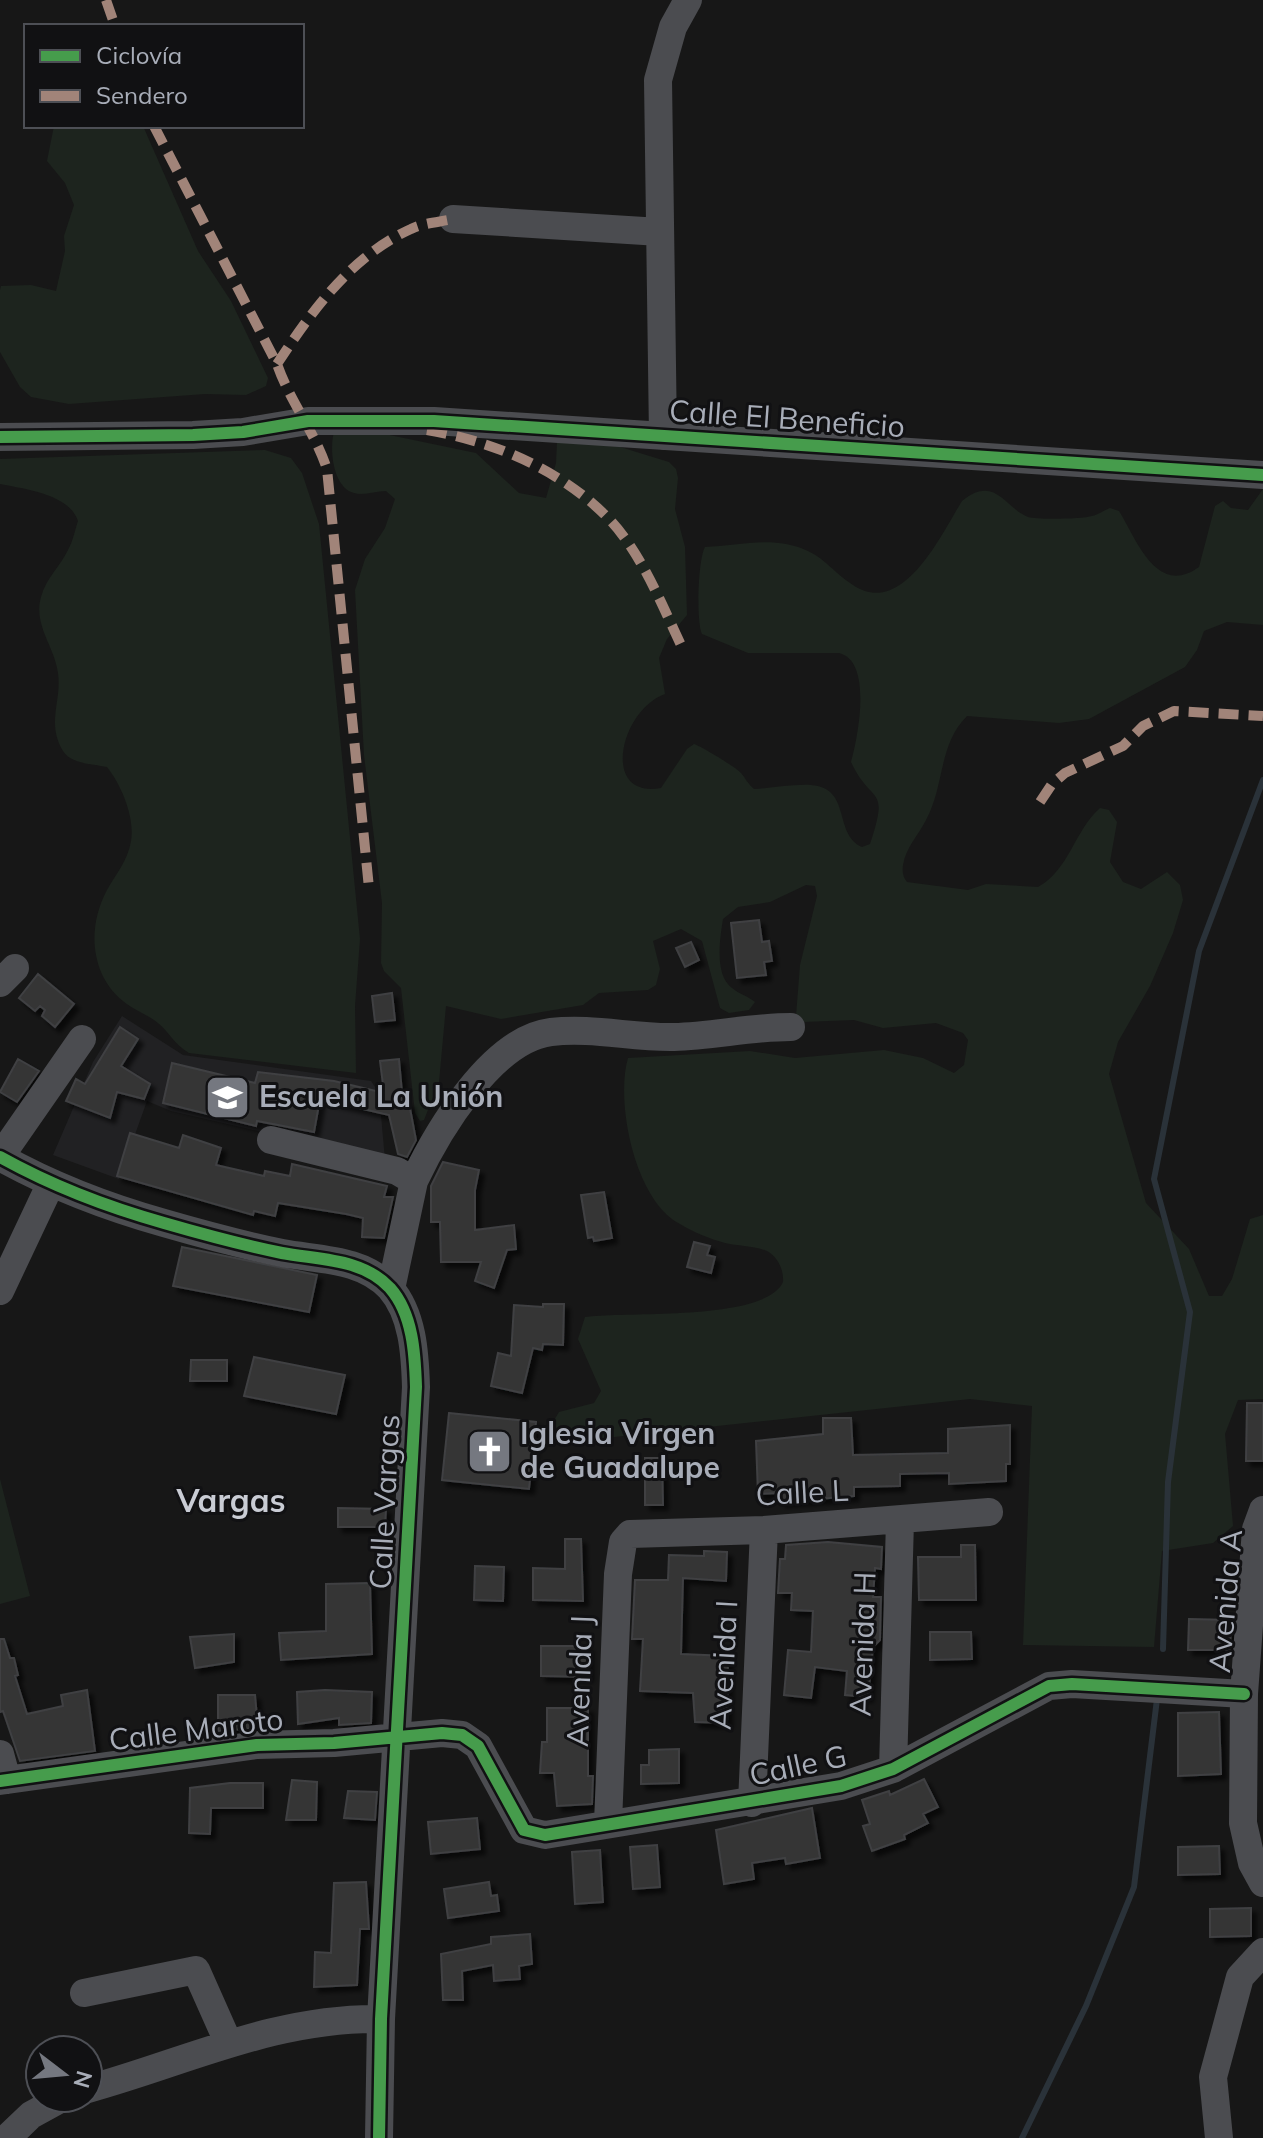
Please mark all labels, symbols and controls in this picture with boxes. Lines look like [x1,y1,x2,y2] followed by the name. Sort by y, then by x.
[24,24,304,128] legend
[96,40,182,70] text: Ciclovía
[96,80,188,110] text: Sendero
[668,391,906,445] street label: Calle El Beneficio
[204,1073,252,1121] school or university icon: Escuela La Unión
[259,1077,503,1115] place label: Escuela La Unión
[360,1413,408,1591] street label: Calle Vargas
[520,1414,720,1486] place label: Iglesia Virgen de Guadalupe
[465,1427,513,1475] church icon: Iglesia Virgen de Guadalupe
[755,1471,849,1513] street label: Calle L
[175,1480,286,1520] district label: Vargas
[1200,1528,1250,1674] street label: Avenida A
[840,1571,884,1717] street label: Avenida H
[701,1599,745,1731] street label: Avenida I
[558,1614,600,1747] street label: Avenida J
[107,1699,285,1759] street label: Calle Maroto
[746,1736,850,1794] street label: Calle G
[24,2034,104,2114] north arrow
[67,2068,99,2091] text: N

